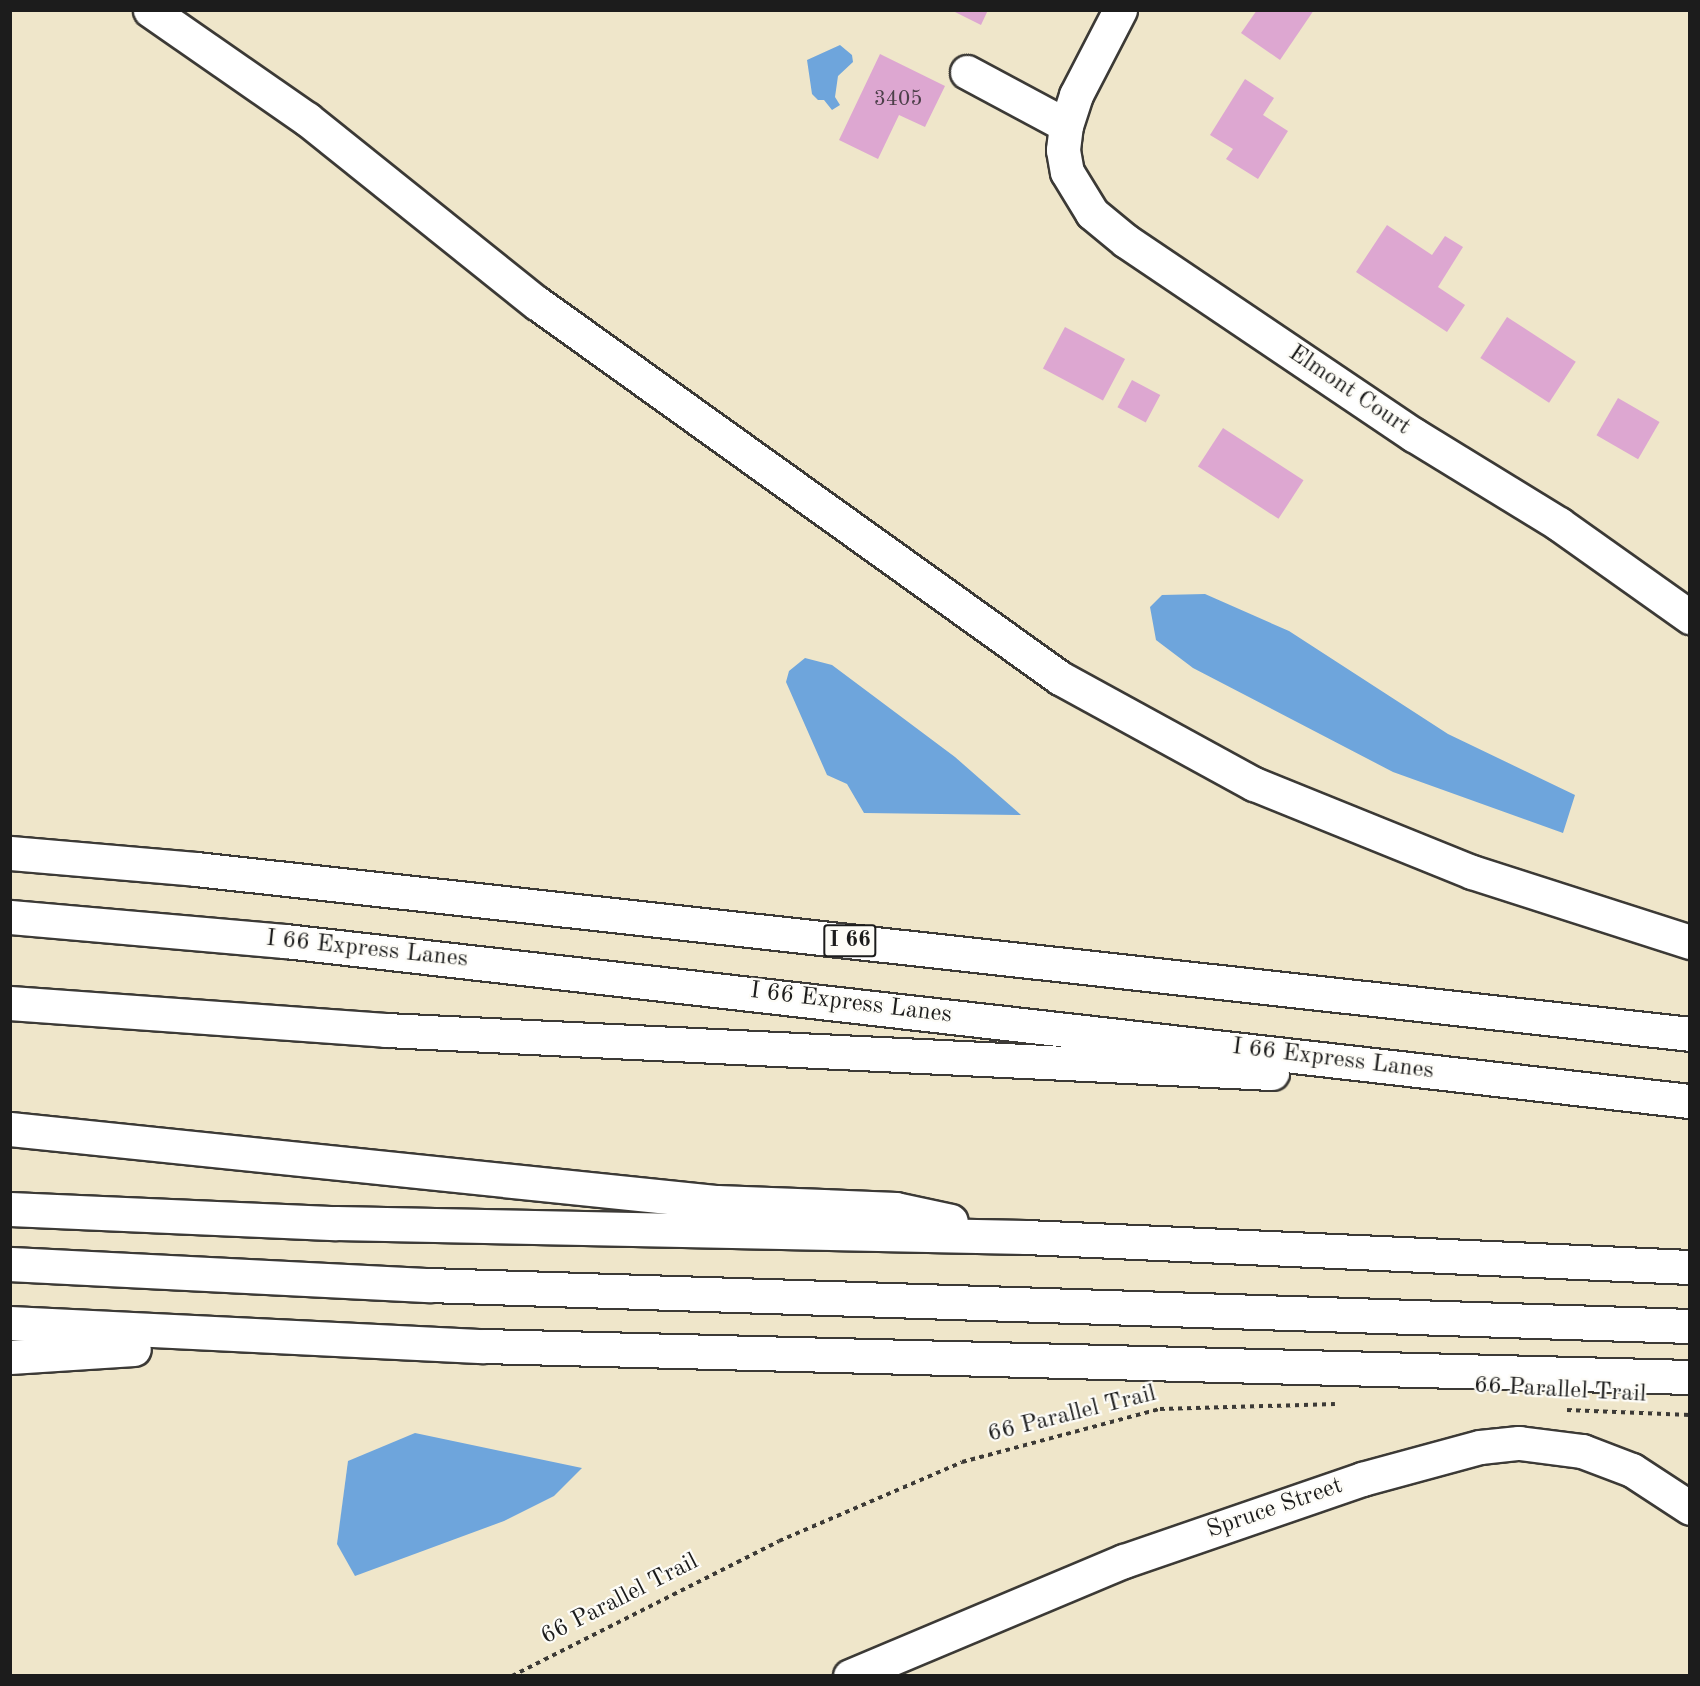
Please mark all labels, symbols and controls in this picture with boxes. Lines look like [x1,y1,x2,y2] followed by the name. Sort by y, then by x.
[874,87,922,113] house number: 3405
[1282,340,1416,442] street label: Elmont Court
[823,922,877,960] road number: I 66
[265,925,469,975] street label: I 66 Express Lanes
[749,977,953,1031] street label: I 66 Express Lanes
[1231,1033,1435,1087] street label: I 66 Express Lanes
[1473,1372,1647,1410] street label: 66 Parallel Trail
[985,1380,1159,1450] street label: 66 Parallel Trail
[1203,1472,1347,1546] street label: Spruce Street
[537,1548,703,1652] street label: 66 Parallel Trail

